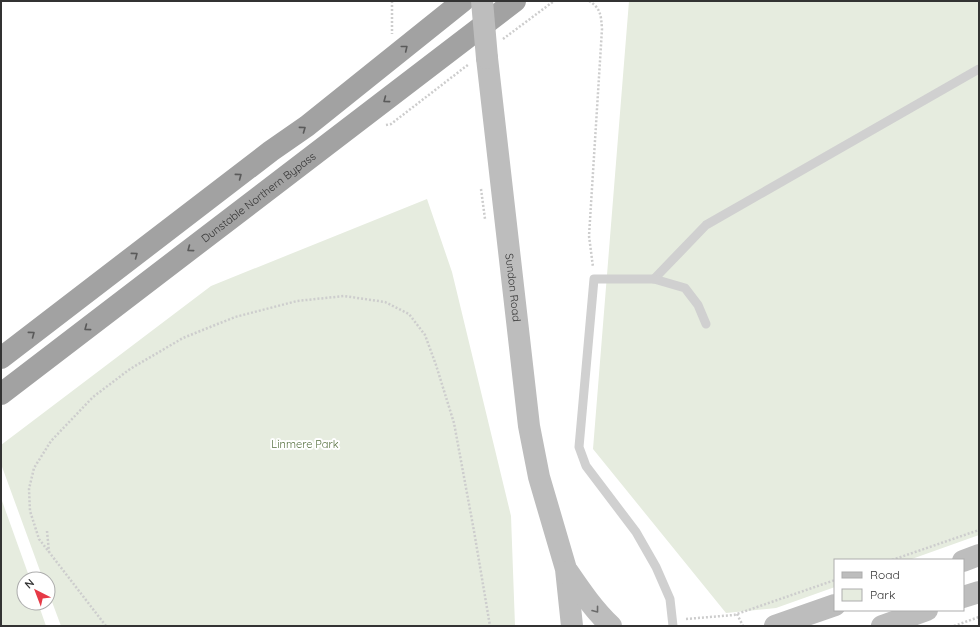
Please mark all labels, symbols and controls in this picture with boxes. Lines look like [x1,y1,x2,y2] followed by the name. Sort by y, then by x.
[400,45,407,52] one-way arrow
[383,95,390,102] one-way arrow
[299,126,306,133] one-way arrow
[198,149,318,245] street label: Dunstable Northern Bypass
[234,174,241,181] one-way arrow
[188,244,195,251] one-way arrow
[131,253,138,260] one-way arrow
[502,253,524,323] street label: Sundon Road
[84,323,91,330] one-way arrow
[28,331,35,339] one-way arrow
[271,437,339,451] park label: Linmere Park
[834,559,964,611] legend
[870,567,900,582] text: Road
[16,571,56,611] north arrow
[22,576,37,591] text: N
[870,587,895,602] text: Park
[591,605,598,612] one-way arrow

